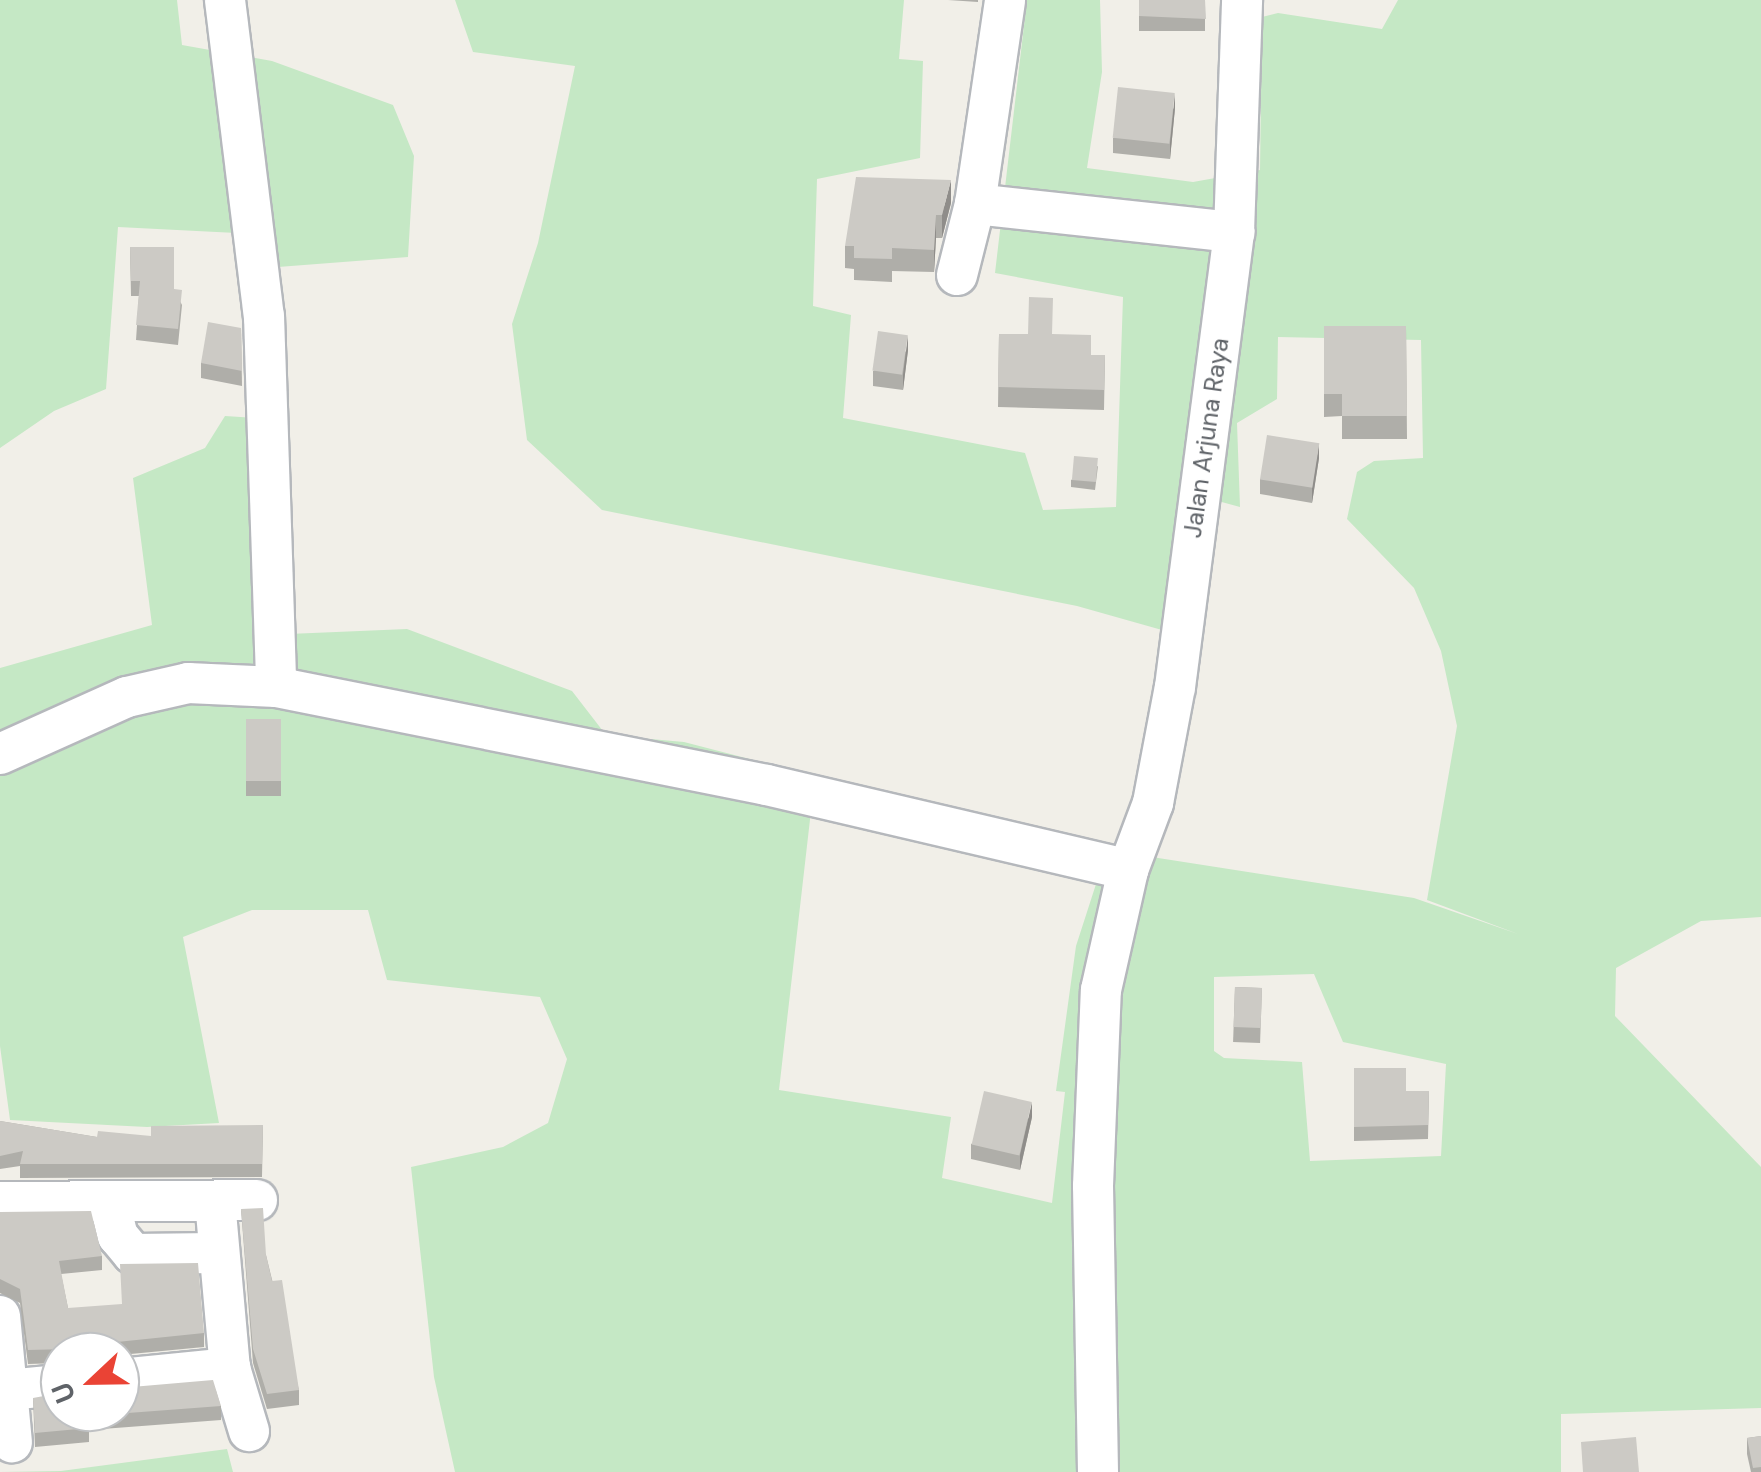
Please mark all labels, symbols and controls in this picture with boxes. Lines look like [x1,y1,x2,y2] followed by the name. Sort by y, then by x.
[1178,336,1236,540] street label: Jalan Arjuna Raya
[40,1332,140,1432] north arrow
[43,1377,84,1409] text: U

